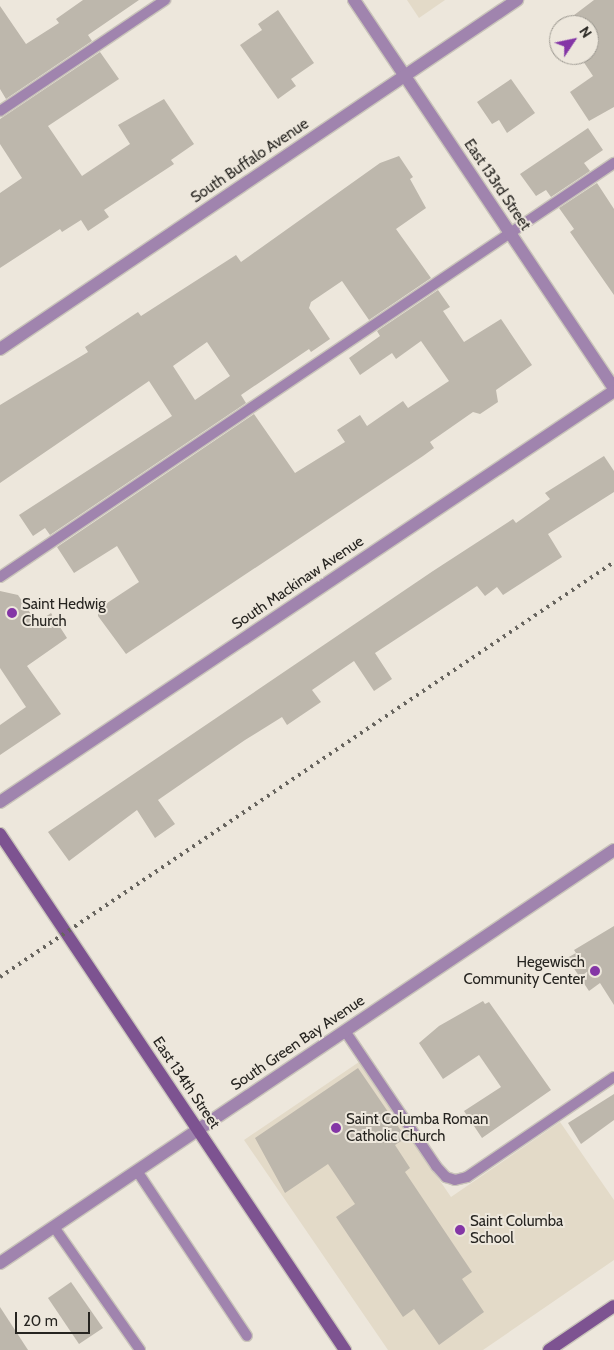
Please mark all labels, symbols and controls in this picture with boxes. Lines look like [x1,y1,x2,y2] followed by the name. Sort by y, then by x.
[549,15,599,65] north arrow
[575,23,596,41] text: N
[188,115,312,207] street label: South Buffalo Avenue
[460,136,534,234] street label: East 133rd Street
[229,532,367,634] street label: South Mackinaw Avenue
[22,595,106,630] place label: Saint Hedwig Church
[6,607,18,619] marker: Saint Hedwig Church
[464,953,585,988] place label: Hegewisch Community Center
[589,965,601,977] marker: Hegewisch Community Center
[228,992,368,1094] street label: South Green Bay Avenue
[149,1034,223,1132] street label: East 134th Street
[346,1110,488,1145] place label: Saint Columba Roman Catholic Church
[330,1122,342,1134] marker: Saint Columba Roman Catholic Church
[470,1212,563,1247] place label: Saint Columba School
[454,1224,466,1236] marker: Saint Columba School
[18,1302,92,1334] scale bar
[23,1312,58,1330] text: 20 m

